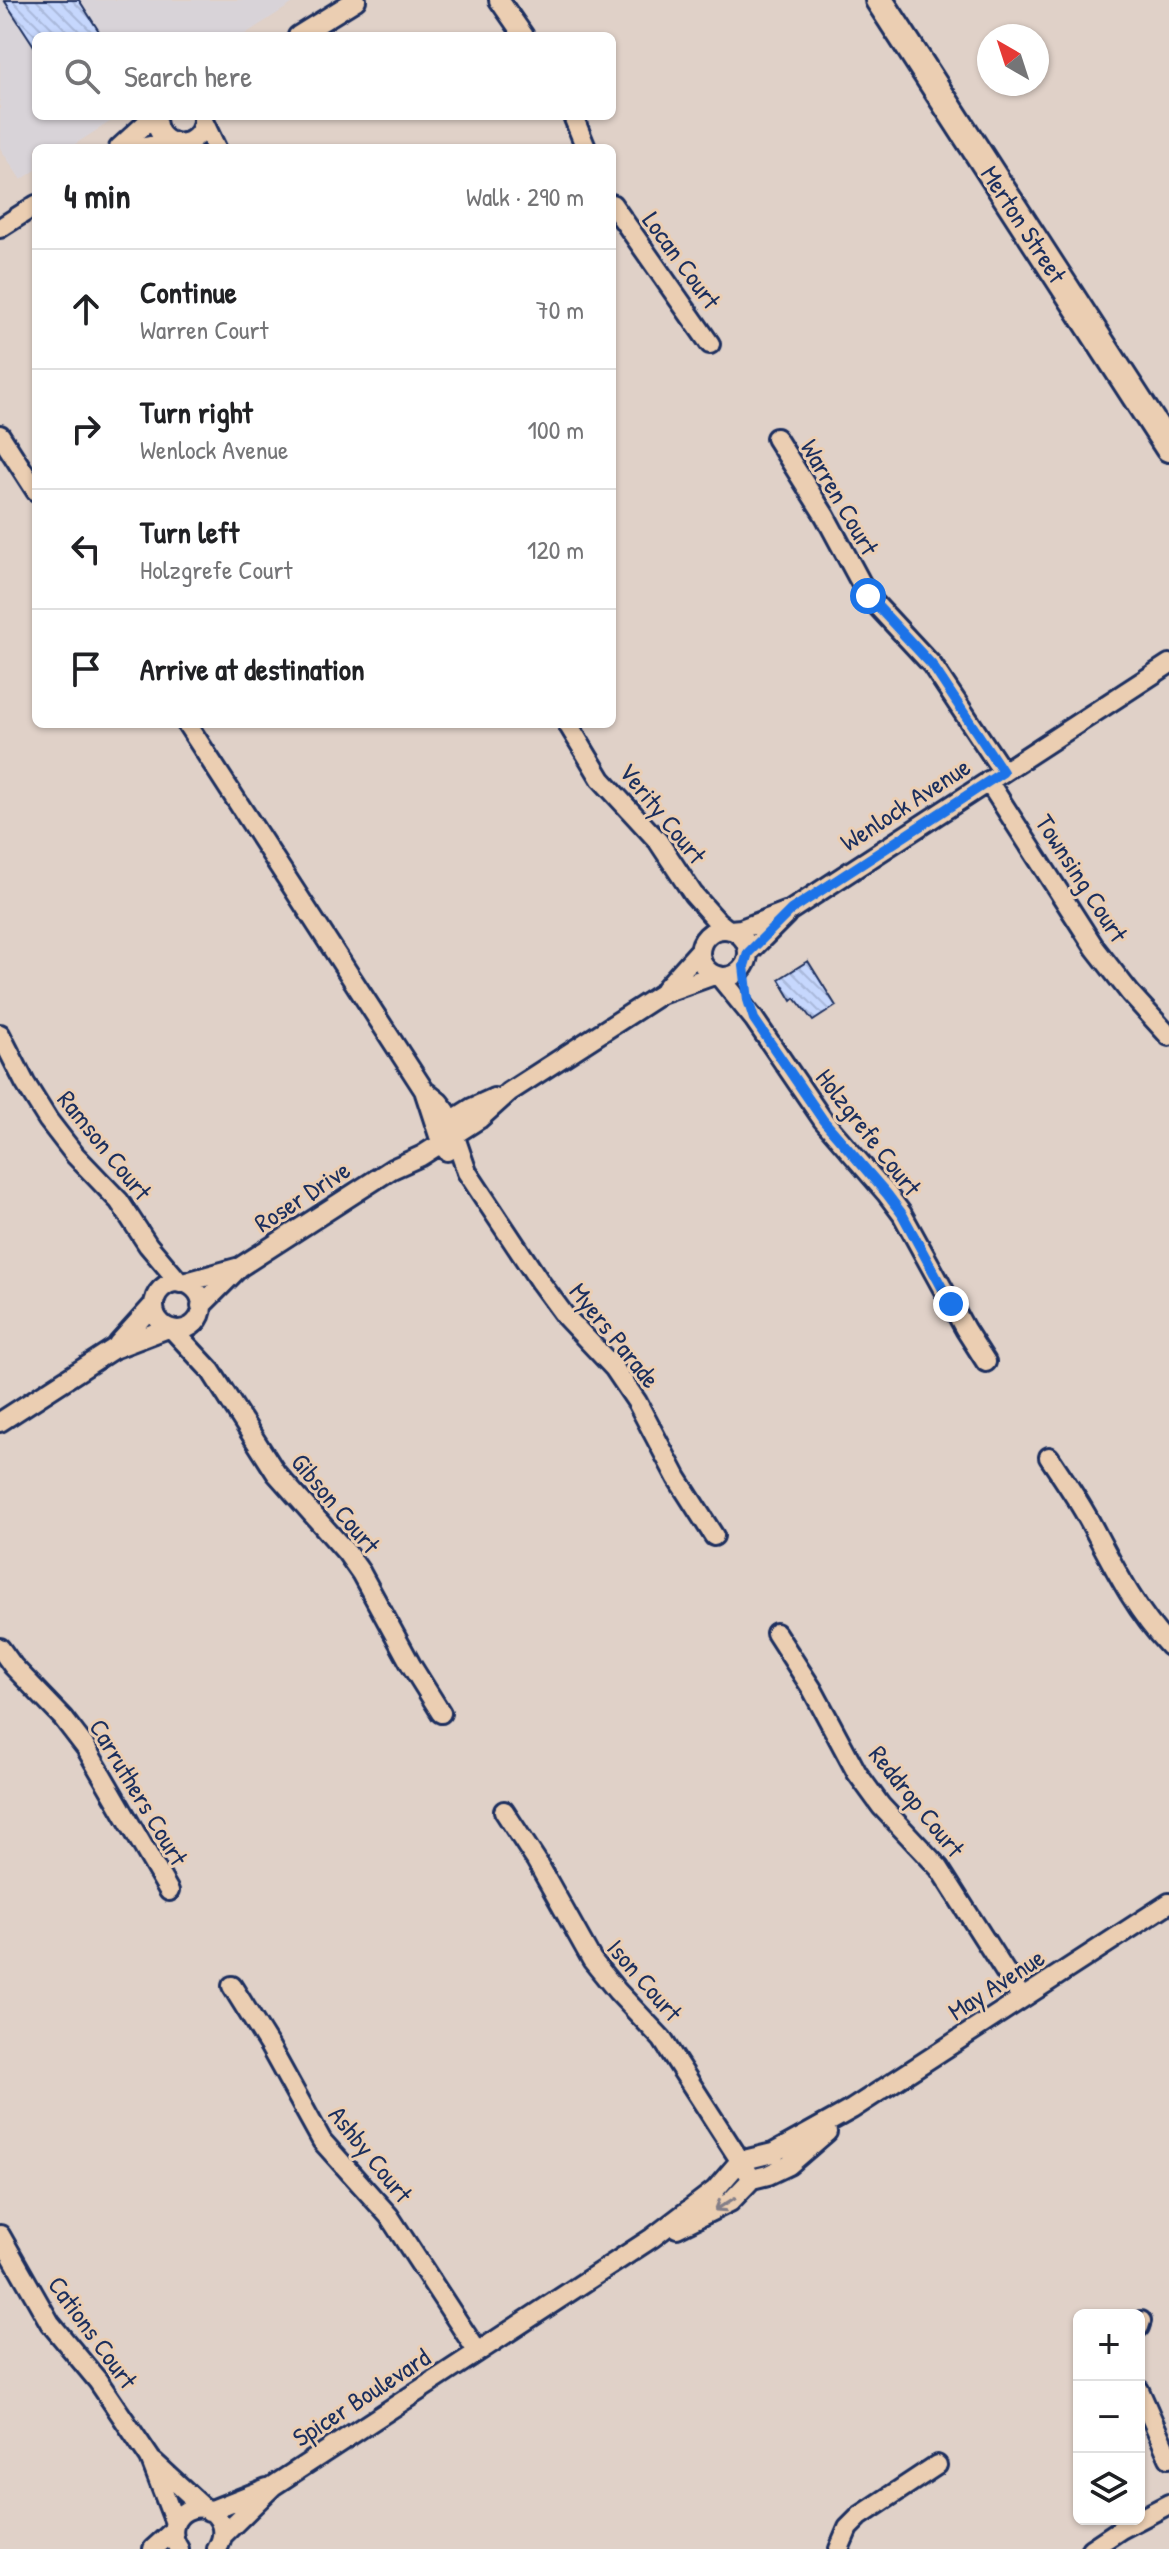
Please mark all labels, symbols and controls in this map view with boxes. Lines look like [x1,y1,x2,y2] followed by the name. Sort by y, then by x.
[977,24,1049,96] north arrow
[32,32,616,120] search box
[60,54,104,98] icon: search
[124,56,252,96] text: Search here
[973,158,1076,290] street label: Merton Street
[64,173,131,219] text: 4 min
[466,179,584,214] text: Walk · 290 m
[635,204,730,317] street label: Locan Court
[140,272,237,312] text: Continue
[64,287,108,331] icon: ahead
[536,292,584,327] text: 70 m
[140,312,268,347] text: Warren Court
[140,392,253,432] text: Turn right
[64,407,108,451] icon: right
[528,412,584,447] text: 100 m
[140,432,288,467] text: Wenlock Avenue
[793,433,888,562] street label: Warren Court
[140,512,239,552] text: Turn left
[64,527,108,571] icon: left
[527,532,584,567] text: 120 m
[140,552,292,587] text: Holzgrefe Court
[850,578,886,614] route start
[64,647,108,691] icon: arrive
[140,649,365,689] text: Arrive at destination
[833,749,977,859] street label: Wenlock Avenue
[611,755,715,872] street label: Verity Court
[1028,807,1137,949] street label: Townsing Court
[808,1061,930,1204] street label: Holzgrefe Court
[50,1083,161,1208] street label: Ramson Court
[247,1152,357,1240] street label: Roser Drive
[562,1275,668,1395] street label: Myers Parade
[933,1286,969,1322] route end
[284,1445,389,1562] street label: Gibson Court
[81,1712,197,1873] street label: Carruthers Court
[861,1738,973,1865] street label: Reddrop Court
[600,1931,691,2029] street label: Ison Court
[941,1940,1051,2028] street label: May Avenue
[321,2098,422,2211] street label: Ashby Court
[714,2197,737,2213] one-way arrow
[40,2269,146,2396] street label: Cations Court
[1073,2309,1145,2525] map controls
[1073,2309,1145,2381] button: +
[285,2339,437,2455] street label: Spicer Boulevard
[1073,2381,1145,2453] button: −
[1073,2453,1145,2525] button: layers

